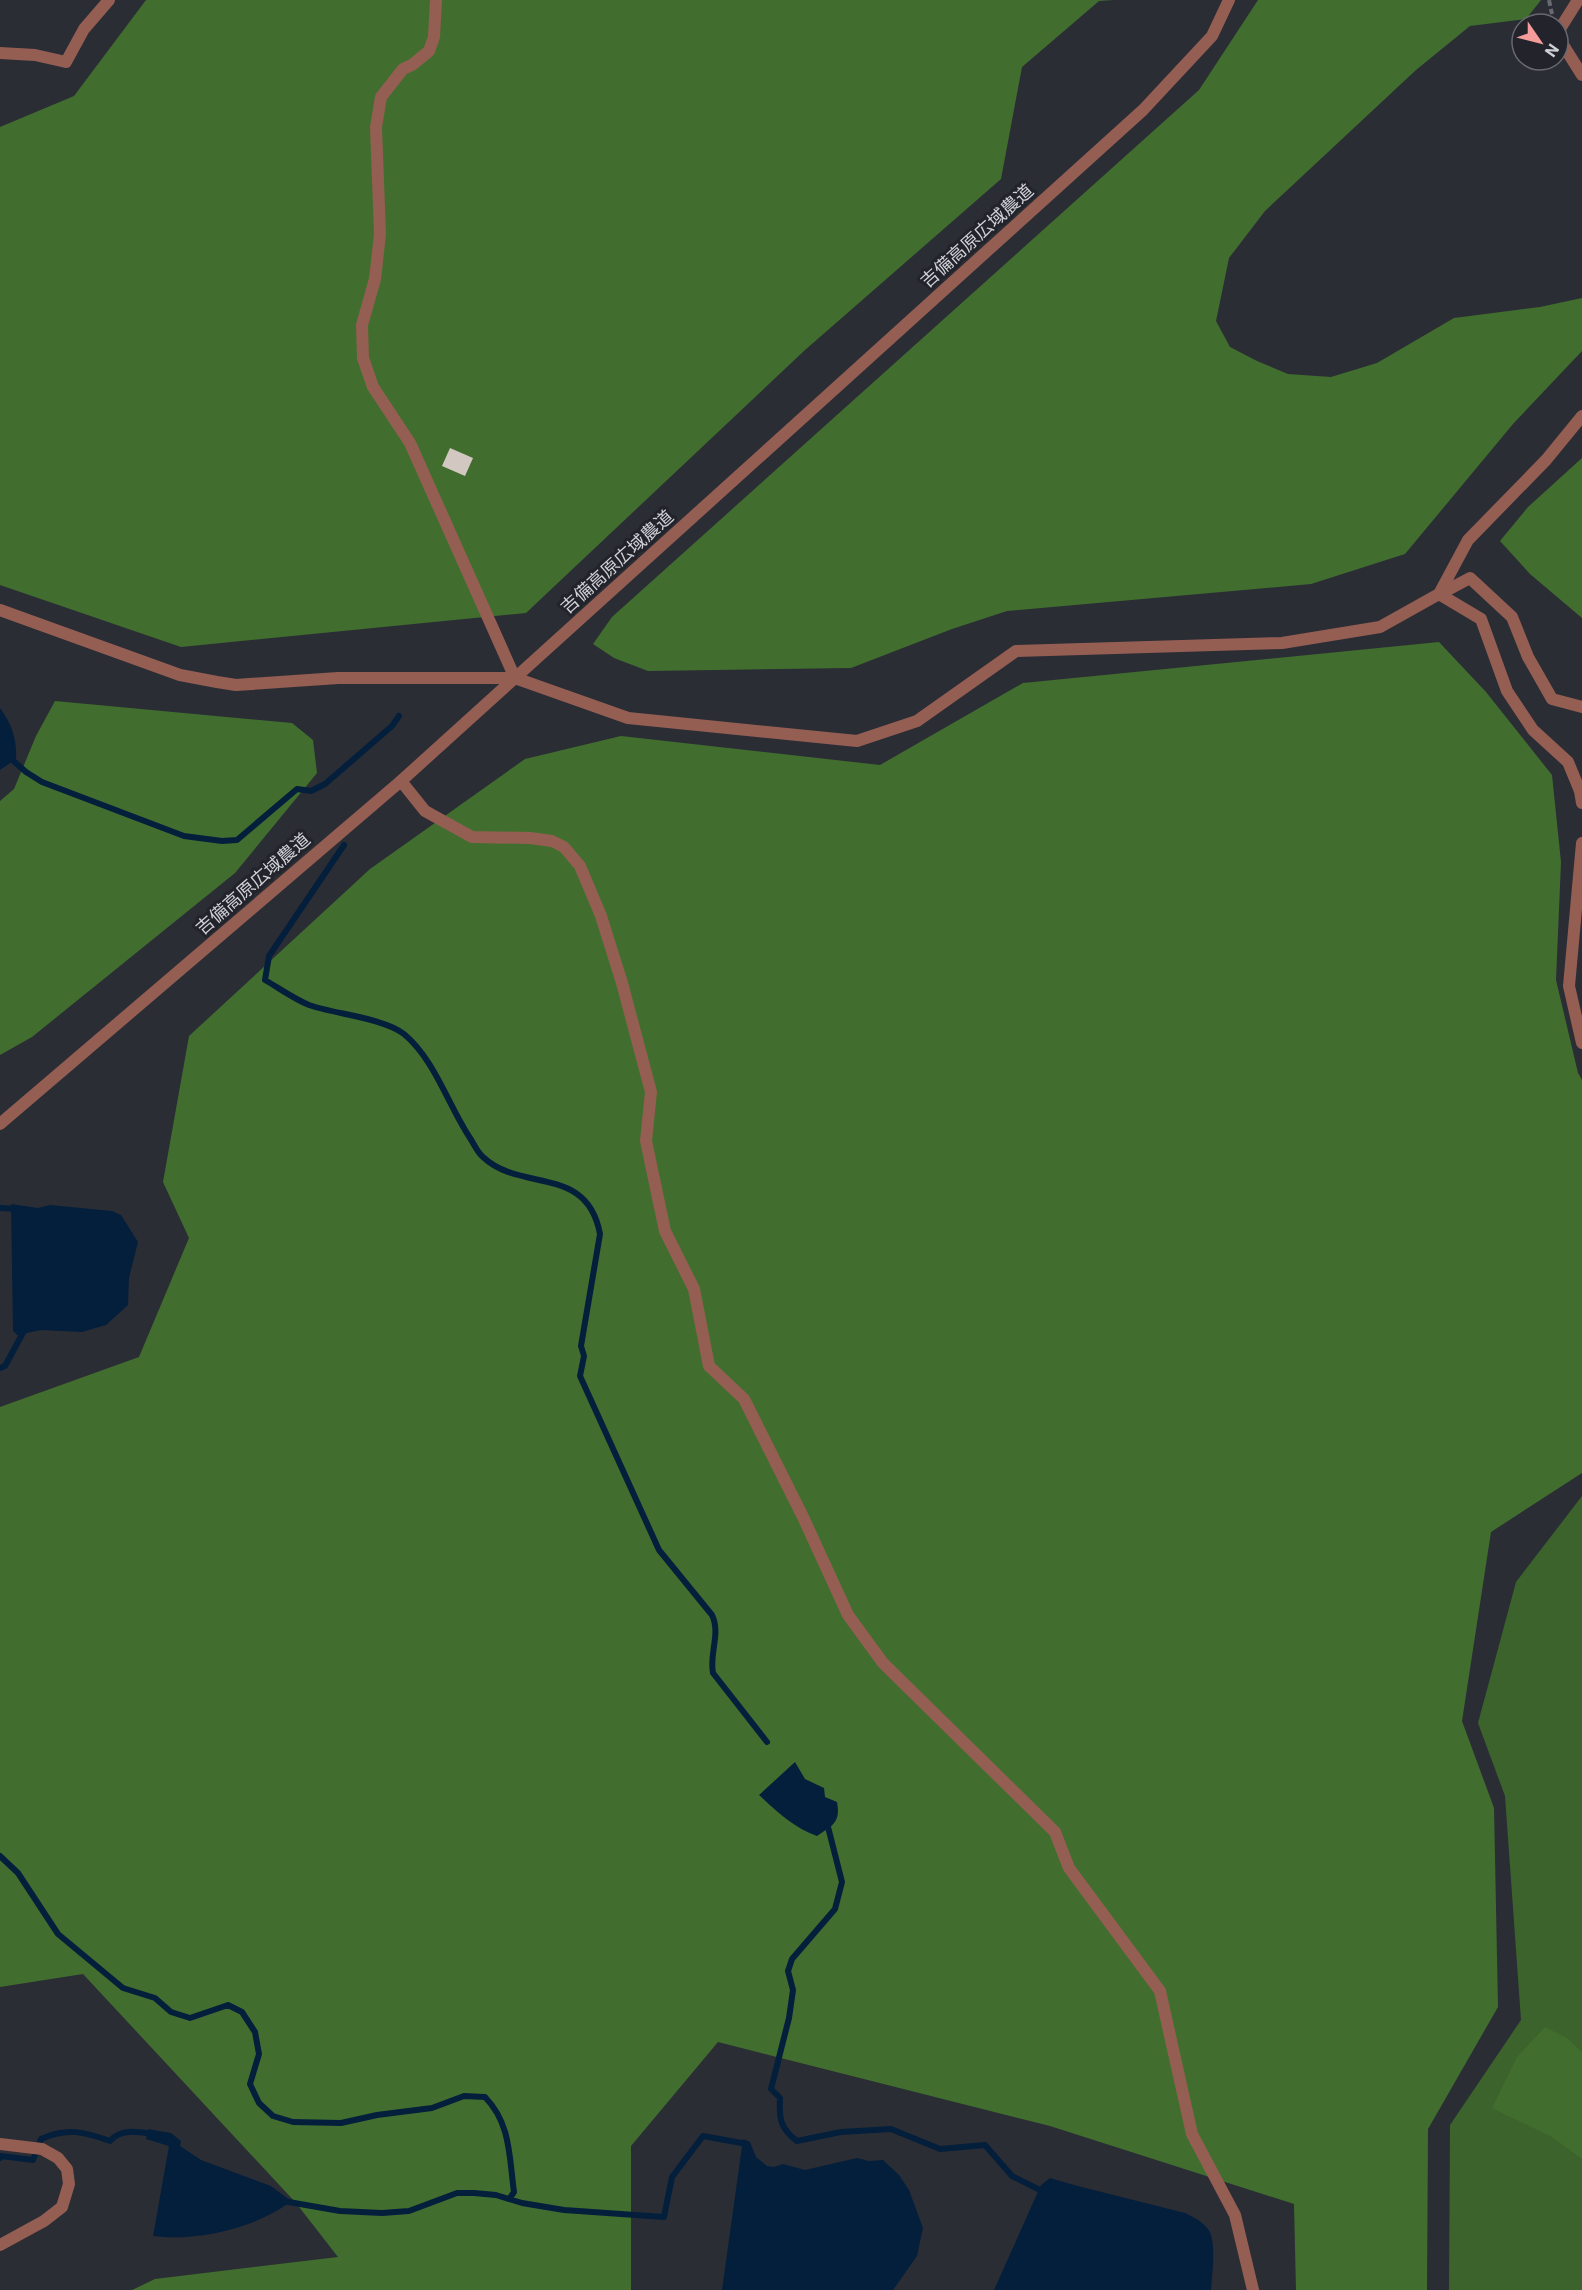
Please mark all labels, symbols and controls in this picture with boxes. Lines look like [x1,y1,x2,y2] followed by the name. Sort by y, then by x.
[1510,12,1570,72] north arrow
[1541,40,1563,60] text: N
[916,180,1037,292] street label: 吉備高原広域農道
[556,506,677,618] street label: 吉備高原広域農道
[191,828,314,939] street label: 吉備高原広域農道

